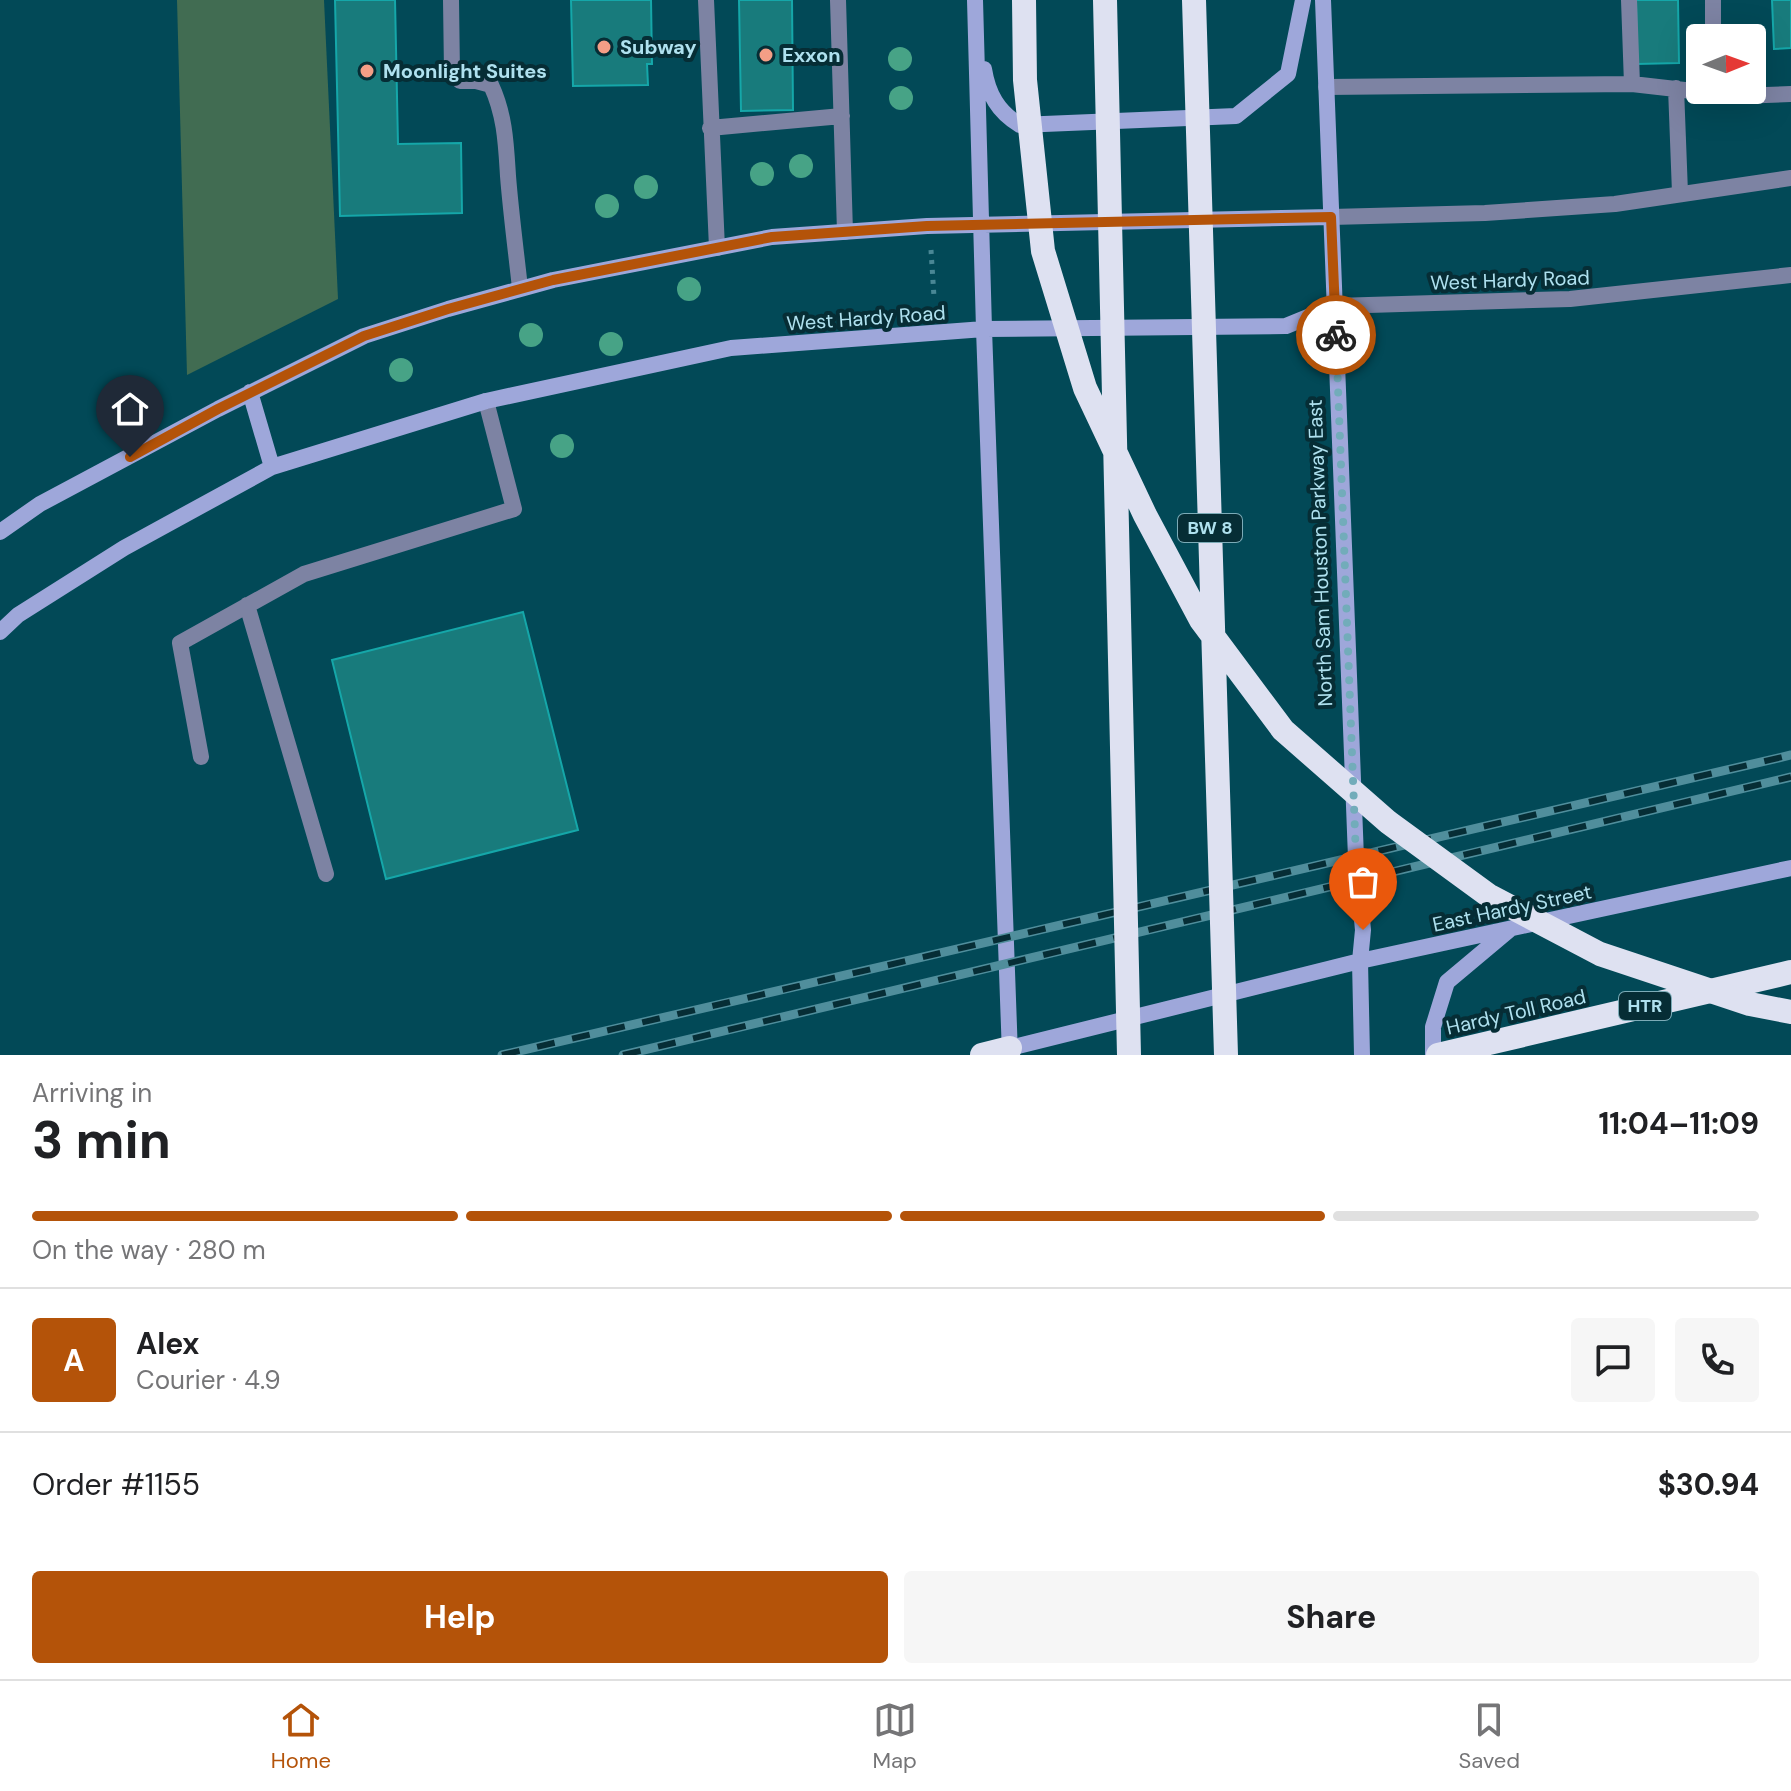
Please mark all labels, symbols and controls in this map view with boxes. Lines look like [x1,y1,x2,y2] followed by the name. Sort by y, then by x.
[1686,24,1766,104] north arrow
[1686,24,1766,104] map controls
[620,34,696,60] place label: Subway
[595,38,613,56] marker: Subway
[782,42,841,68] place label: Exxon
[757,46,775,64] marker: Exxon
[383,58,547,84] place label: Moonlight Suites
[358,62,376,80] marker: Moonlight Suites
[1430,264,1590,296] street label: West Hardy Road
[1296,295,1376,375] courier
[786,299,946,337] street label: West Hardy Road
[1314,313,1358,357] icon: bike
[96,375,164,457] pin
[108,387,152,431] icon: home
[1302,399,1338,707] street label: North Sam Houston Parkway East
[1178,514,1242,542] road number: BW 8
[1329,848,1397,930] pin
[1341,860,1385,904] icon: bag
[1430,878,1594,938] street label: East Hardy Street
[1444,983,1588,1041] street label: Hardy Toll Road
[1619,992,1671,1020] road number: HTR
[32,1076,152,1110] text: Arriving in
[1598,1104,1759,1143] text: 11:04–11:09
[32,1106,171,1174] text: 3 min
[32,1233,266,1267] text: On the way · 280 m
[1571,1318,1655,1402] button: chat
[1675,1318,1759,1402] button: phone
[136,1324,199,1363] text: Alex
[63,1341,85,1380] text: A
[136,1363,281,1397] text: Courier · 4.9
[32,1465,200,1504] text: Order #1155
[1658,1465,1759,1504] text: $30.94
[32,1571,888,1663] button: Help
[904,1571,1759,1663] button: Share
[271,1698,331,1775] tab: Home
[873,1698,917,1775] tab: Map
[1458,1698,1520,1775] tab: Saved

